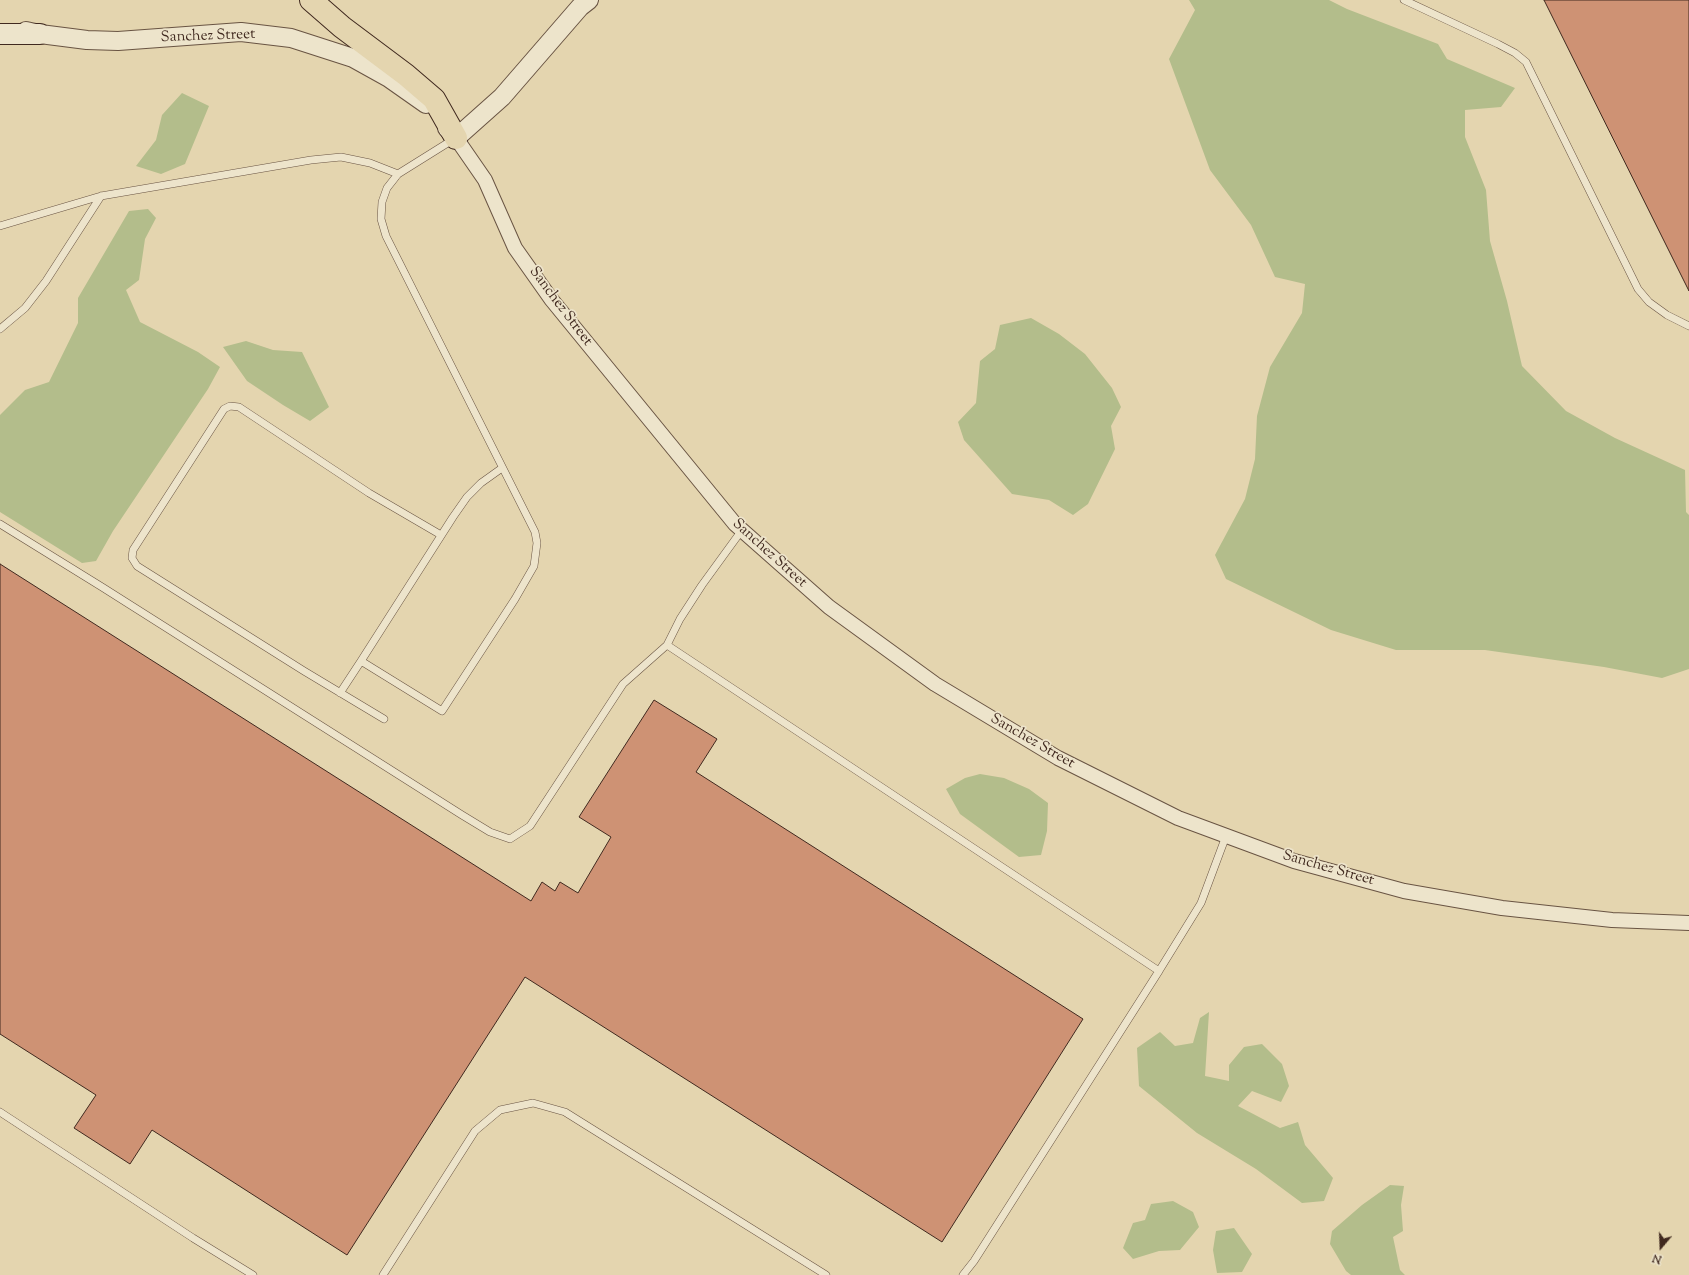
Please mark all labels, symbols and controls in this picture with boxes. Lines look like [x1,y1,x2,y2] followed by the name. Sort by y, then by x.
[160,26,256,48] street label: Sanchez Street
[524,264,596,350] street label: Sanchez Street
[728,516,810,592] street label: Sanchez Street
[987,711,1077,773] street label: Sanchez Street
[1280,847,1376,891] street label: Sanchez Street
[1641,1227,1681,1267] north arrow
[1650,1249,1664,1267] text: N

